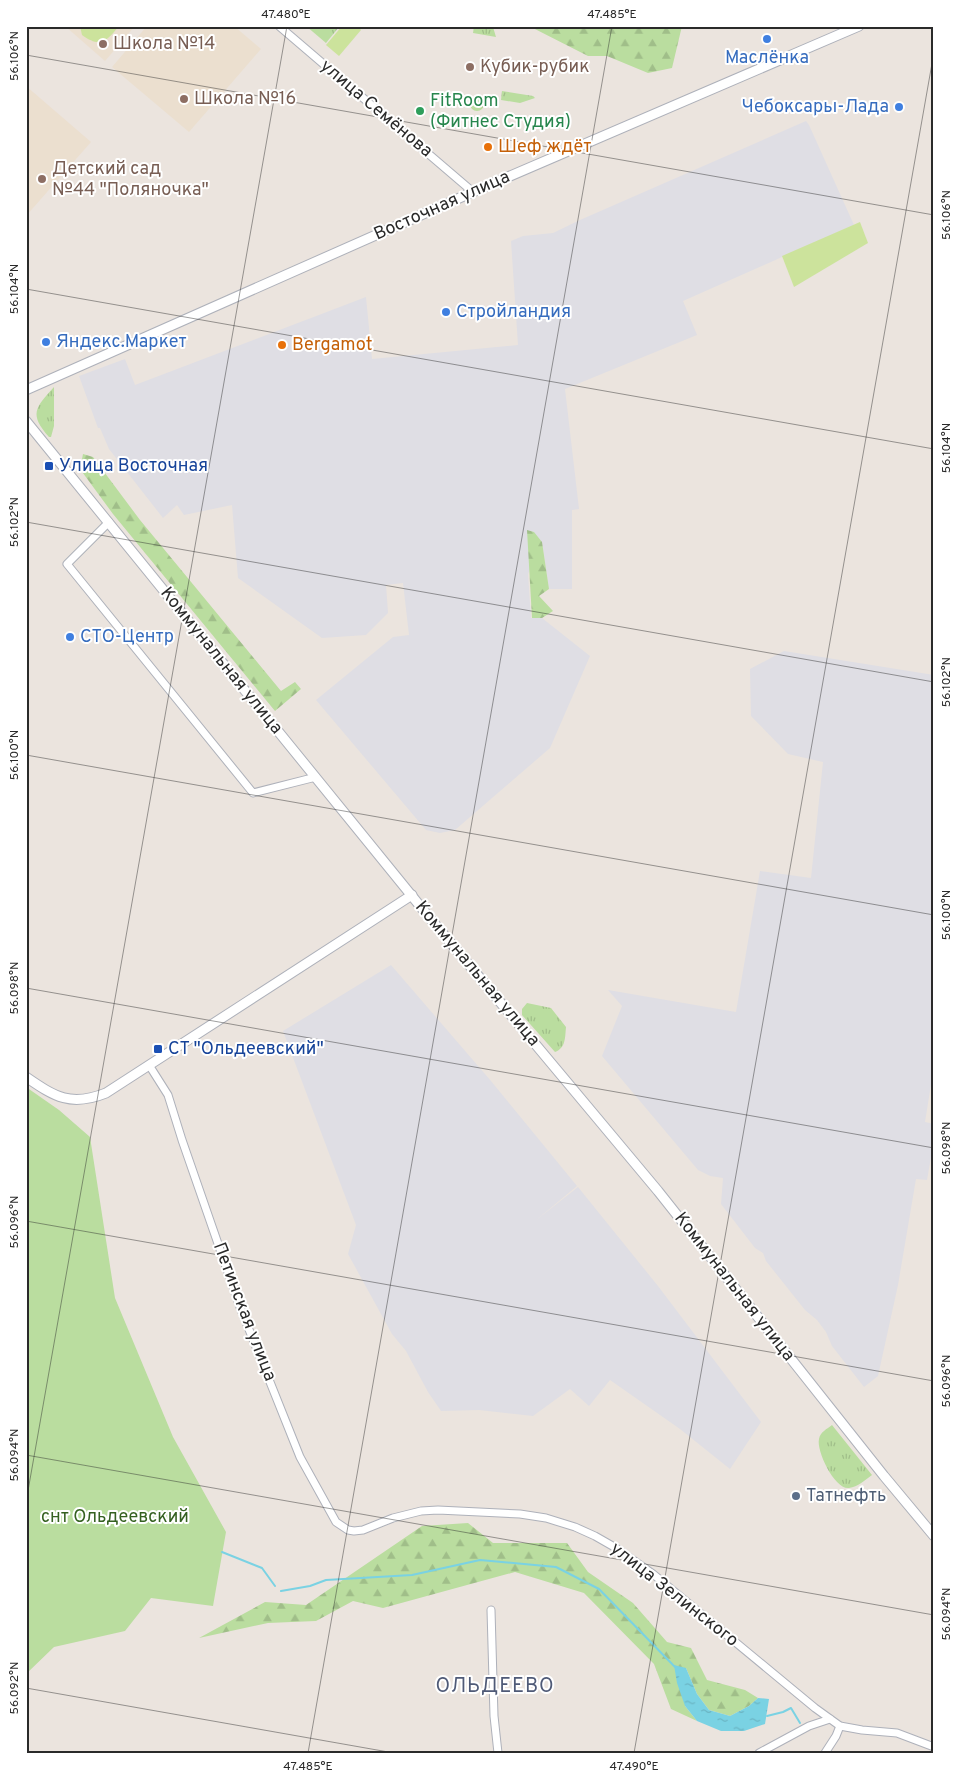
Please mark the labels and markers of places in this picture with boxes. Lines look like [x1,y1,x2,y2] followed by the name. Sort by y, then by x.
[113,33,215,56] place label: Школа №14
[761,33,773,45] marker: Маслёнка
[97,38,109,50] marker: Школа №14
[725,47,809,70] place label: Маслёнка
[480,56,589,79] place label: Кубик-рубик
[464,61,476,73] marker: Кубик-рубик
[194,88,296,111] place label: Школа №16
[430,90,571,134] place label: FitRoom (Фитнес Студия)
[178,93,190,105] marker: Школа №16
[742,96,889,119] place label: Чебоксары-Лада
[893,101,905,113] marker: Чебоксары-Лада
[414,105,426,117] marker: FitRoom (Фитнес Студия)
[498,136,591,159] place label: Шеф ждёт
[482,141,494,153] marker: Шеф ждёт
[52,158,209,202] place label: Детский сад №44 "Поляночка"
[36,173,48,185] marker: Детский сад №44 "Поляночка"
[456,301,571,324] place label: Стройландия
[440,306,452,318] marker: Стройландия
[56,331,187,354] place label: Яндекс.Маркет
[292,334,373,357] place label: Bergamot
[40,336,52,348] marker: Яндекс.Маркет
[276,339,288,351] marker: Bergamot
[59,455,208,478] place label: Улица Восточная
[43,460,55,472] marker: Улица Восточная
[80,626,174,649] place label: СТО-Центр
[64,631,76,643] marker: СТО-Центр
[168,1038,324,1061] place label: СТ "Ольдеевский"
[152,1043,164,1055] marker: СТ "Ольдеевский"
[806,1485,886,1508] place label: Татнефть
[790,1490,802,1502] marker: Татнефть

